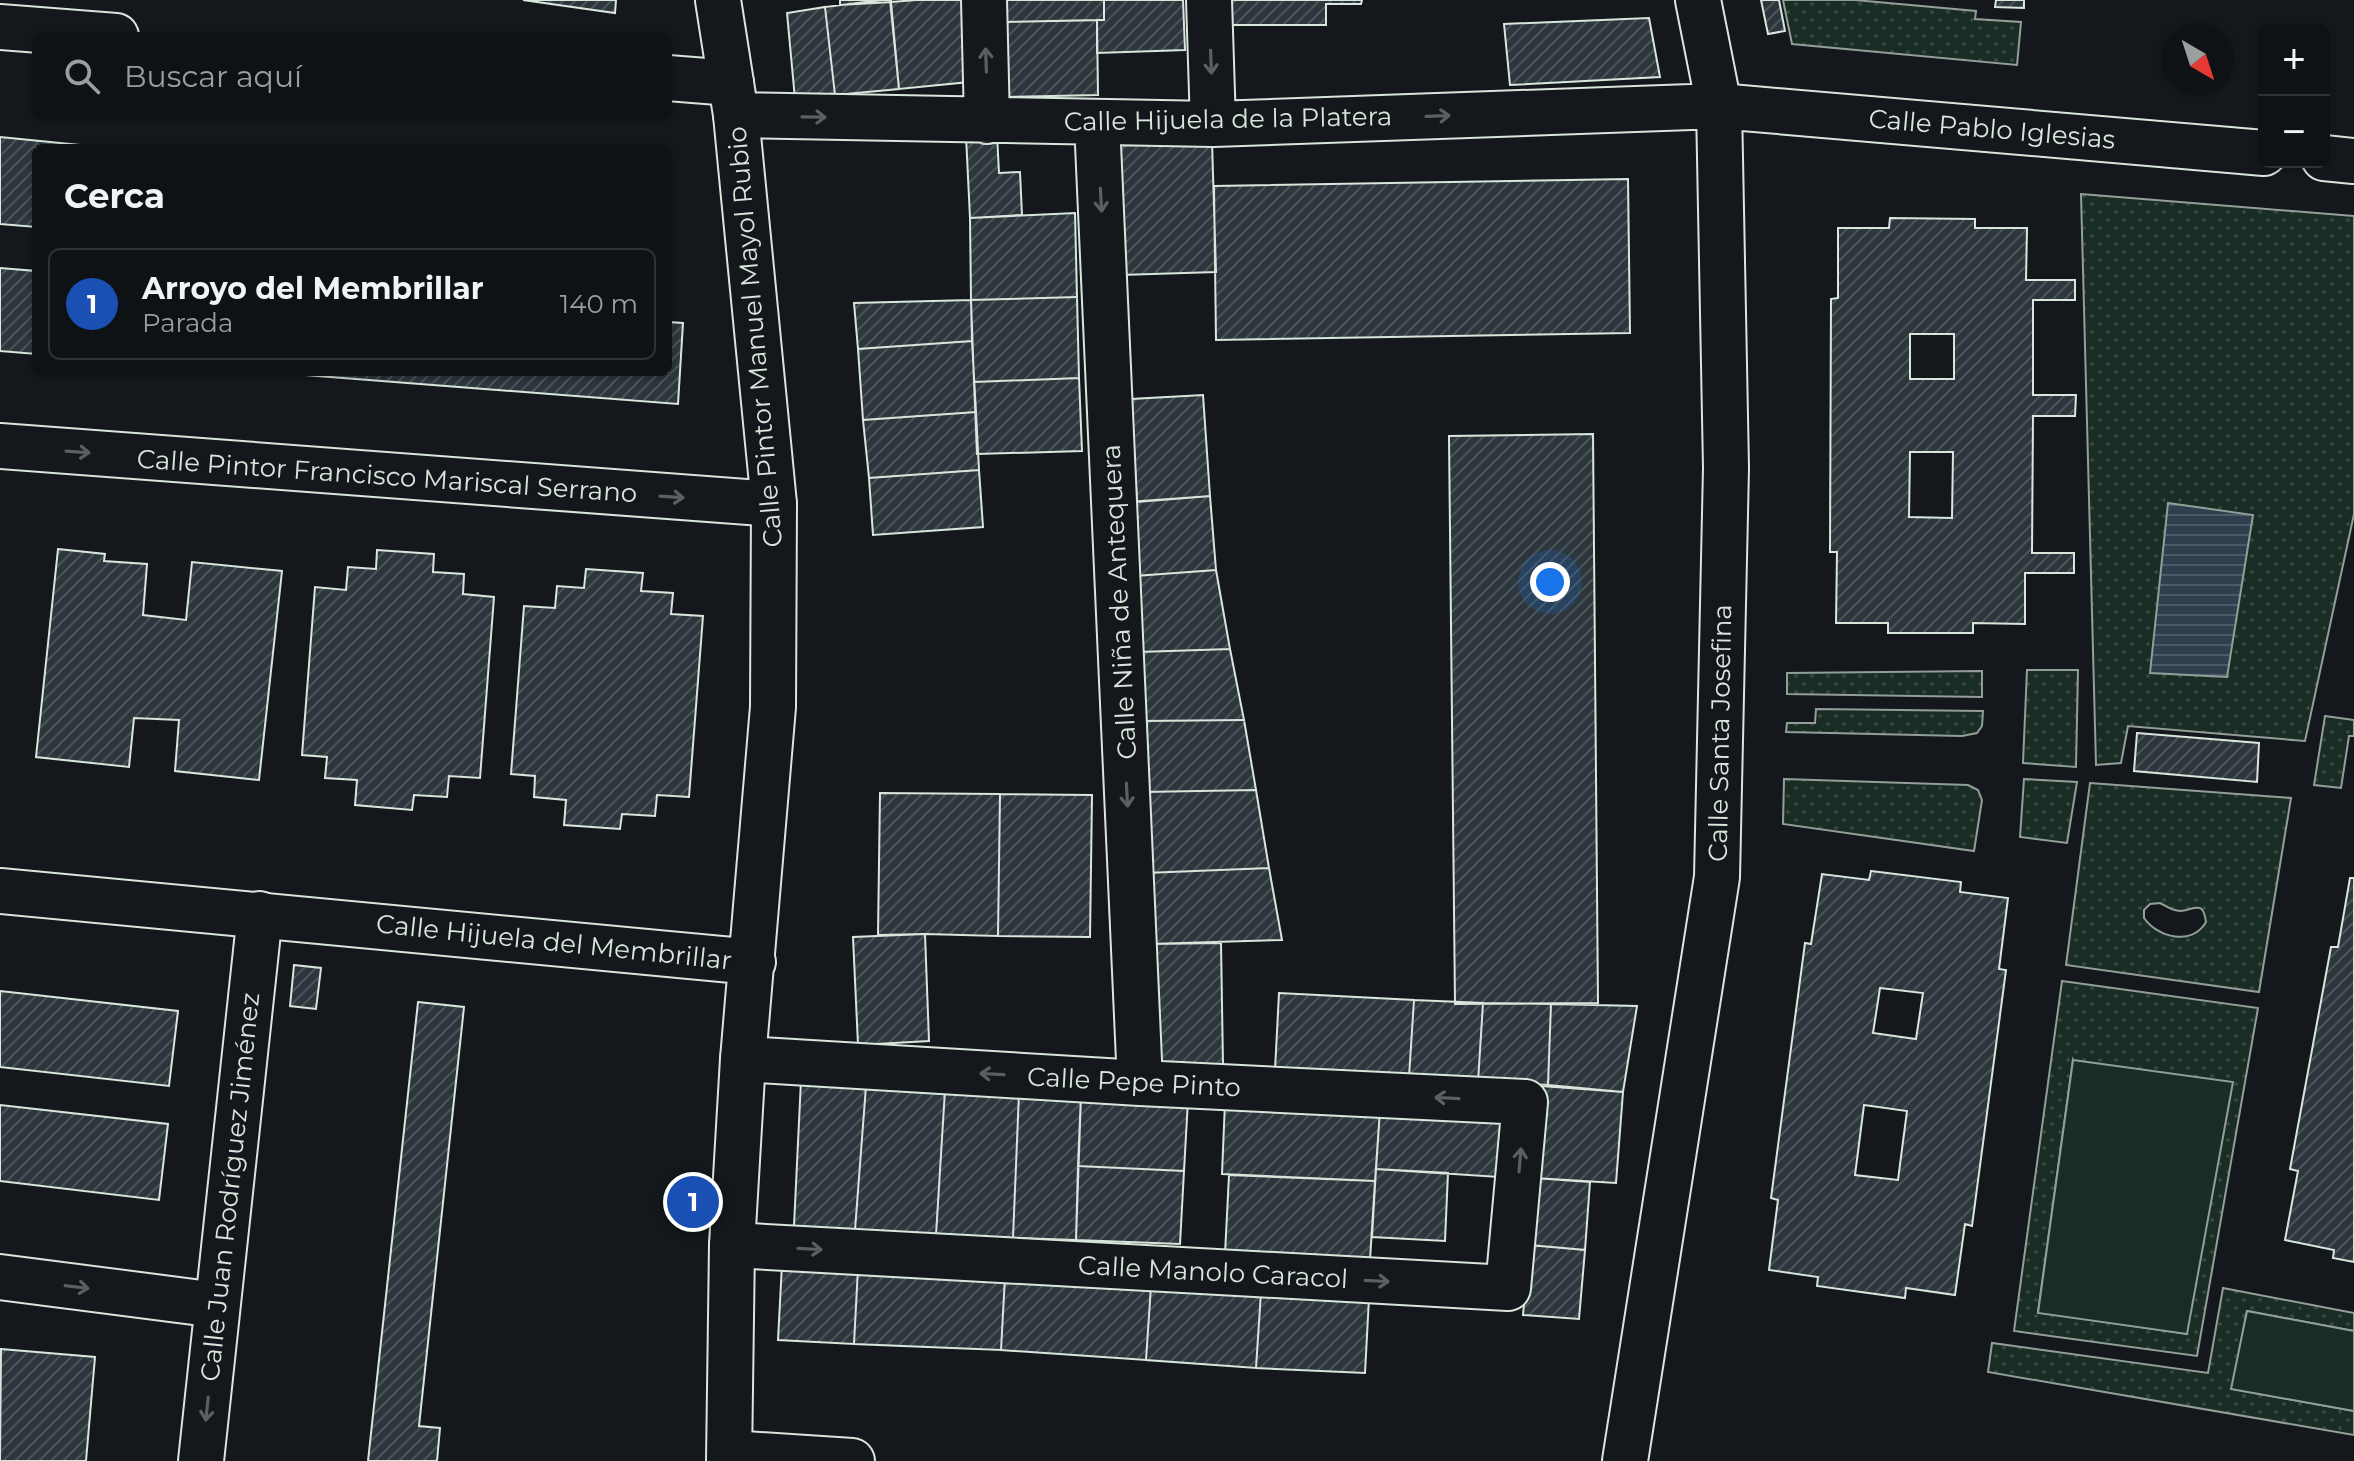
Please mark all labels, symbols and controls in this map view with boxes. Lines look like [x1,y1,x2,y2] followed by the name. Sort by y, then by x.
[2162,24,2234,96] north arrow
[2258,24,2330,168] map controls
[2258,24,2330,96] button: +
[32,32,672,120] search box
[978,47,993,74] one-way arrow
[1203,48,1218,75] one-way arrow
[60,54,104,98] icon: search
[124,58,302,95] text: Buscar aquí
[2258,96,2330,168] button: −
[1064,100,1392,138] street label: Calle Hijuela de la Platera
[1867,102,2117,156] street label: Calle Pablo Iglesias
[800,109,827,125] one-way arrow
[1424,109,1451,124] one-way arrow
[721,125,789,549] street label: Calle Pintor Manuel Mayol Rubio
[64,175,165,217] text: Cerca
[1093,186,1108,213] one-way arrow
[142,270,484,307] text: Arroyo del Membrillar
[87,288,97,320] text: 1
[560,288,638,320] text: 140 m
[142,307,233,339] text: Parada
[136,443,638,509] street label: Calle Pintor Francisco Mariscal Serrano
[1095,444,1143,760] street label: Calle Niña de Antequera
[64,445,91,460] one-way arrow
[658,490,685,505] one-way arrow
[1530,562,1570,602] your location
[1702,604,1738,862] street label: Calle Santa Josefina
[1120,781,1135,808] one-way arrow
[375,907,733,977] street label: Calle Hijuela del Membrillar
[194,991,266,1383] street label: Calle Juan Rodríguez Jiménez
[1026,1060,1242,1104] street label: Calle Pepe Pinto
[979,1066,1006,1081] one-way arrow
[1435,1090,1461,1105] one-way arrow
[1513,1147,1528,1174] one-way arrow
[667,1172,719,1232] pin: 1
[796,1242,823,1257] one-way arrow
[1077,1249,1349,1295] street label: Calle Manolo Caracol
[1363,1274,1390,1289] one-way arrow
[63,1279,90,1294] one-way arrow
[199,1395,214,1422] one-way arrow

